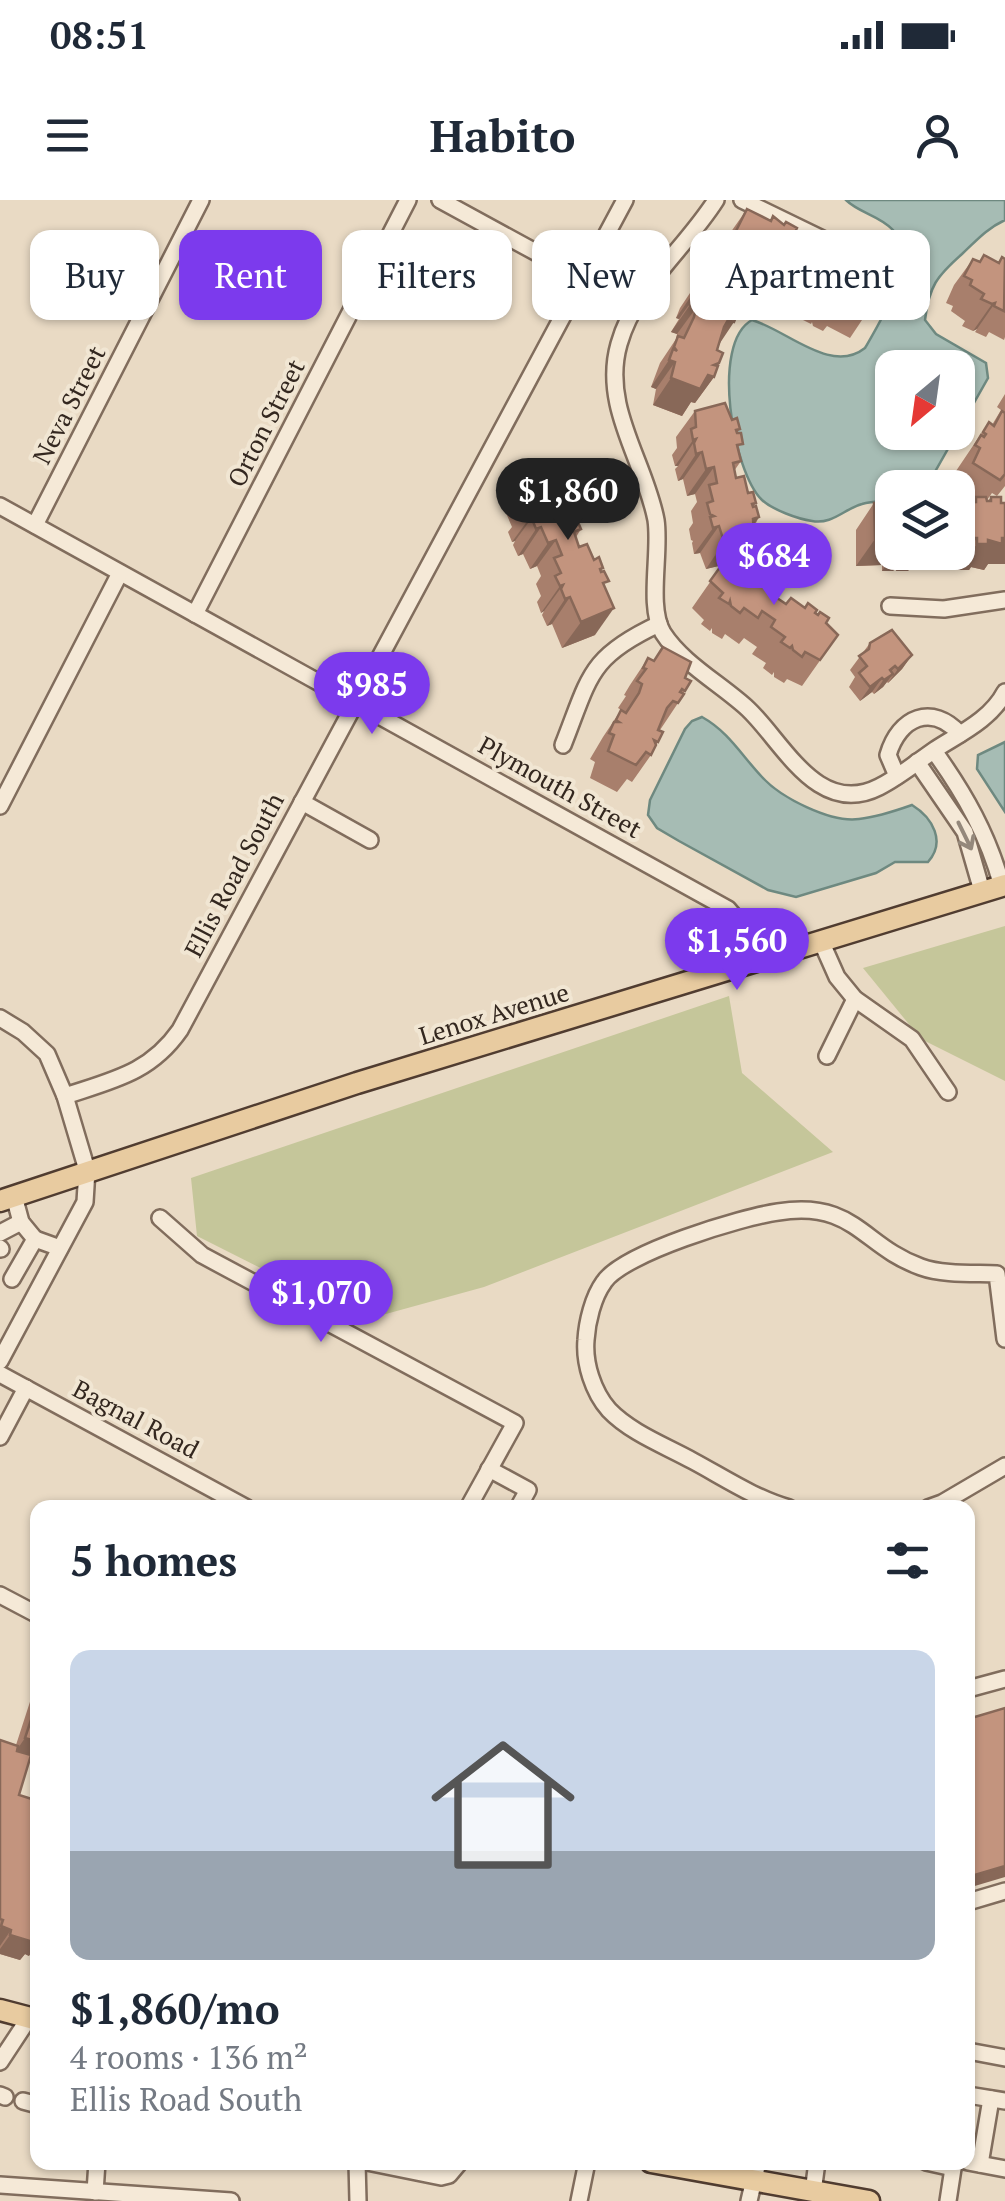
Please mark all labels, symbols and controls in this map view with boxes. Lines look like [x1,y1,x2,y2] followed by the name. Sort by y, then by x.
[50,10,149,60] text: 08:51
[430,105,575,165] text: Habito
[40,108,95,163] icon: menu
[910,108,965,163] icon: person
[30,230,159,320] chip: Buy
[179,230,322,320] chip: Rent
[342,230,512,320] chip: Filters
[532,230,670,320] chip: New
[690,230,930,320] chip: Apartment
[25,340,112,470] street label: Neva Street
[875,350,975,450] north arrow
[875,350,975,570] map controls
[219,353,312,492] street label: Orton Street
[487,458,649,543] pin: $1,860
[518,469,618,511] text: $1,860
[875,470,975,570] button: layers
[715,523,833,608] pin: $684
[738,534,810,576] text: $684
[313,652,431,737] pin: $985
[336,663,408,705] text: $985
[473,728,648,845] street label: Plymouth Street
[176,787,291,963] street label: Ellis Road South
[957,820,976,850] one-way arrow
[656,908,818,993] pin: $1,560
[687,919,787,961] text: $1,560
[415,975,573,1052] street label: Lenox Avenue
[240,1260,402,1345] pin: $1,070
[271,1271,371,1313] text: $1,070
[68,1372,205,1466] street label: Bagnal Road
[70,1532,237,1588] text: 5 homes
[880,1533,935,1588] icon: filters
[413,1715,593,1895] icon: home
[70,1980,280,2036] text: $1,860/mo
[70,2036,308,2078] text: 4 rooms · 136 m²
[70,2078,302,2120] text: Ellis Road South

